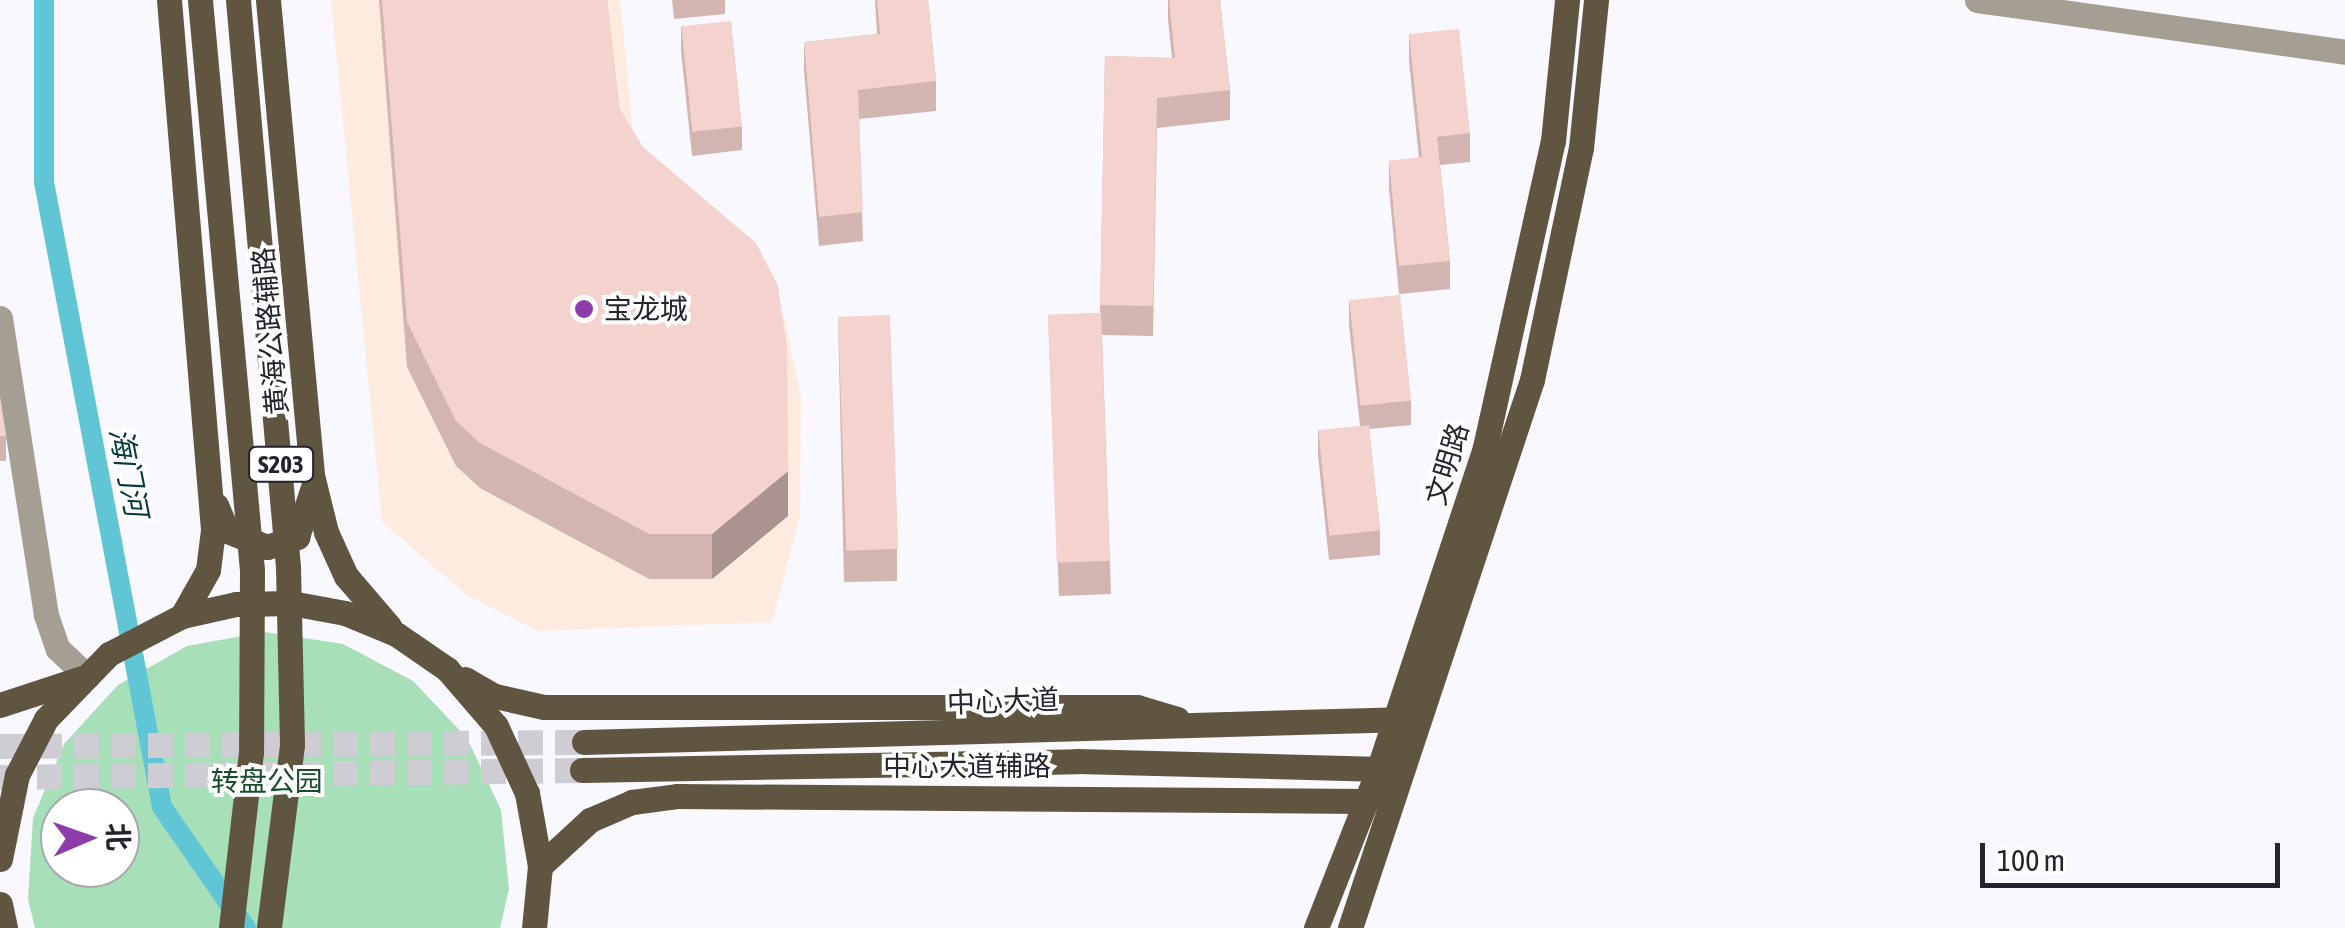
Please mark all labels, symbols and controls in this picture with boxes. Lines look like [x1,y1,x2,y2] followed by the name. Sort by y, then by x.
[246,246,294,416] street label: 黄海公路辅路
[604,292,688,326] place label: 宝龙城
[573,298,595,320] marker: 宝龙城
[1419,419,1475,509] street label: 文明路
[103,424,155,520] water label: 海门河
[246,444,316,484] road number: S203
[946,682,1060,720] street label: 中心大道
[883,749,1051,783] street label: 中心大道辅路
[211,764,323,798] park label: 转盘公园
[40,788,140,888] north arrow
[102,822,134,852] text: 北
[1985,823,2285,885] scale bar
[1997,843,2065,877] text: 100 m

